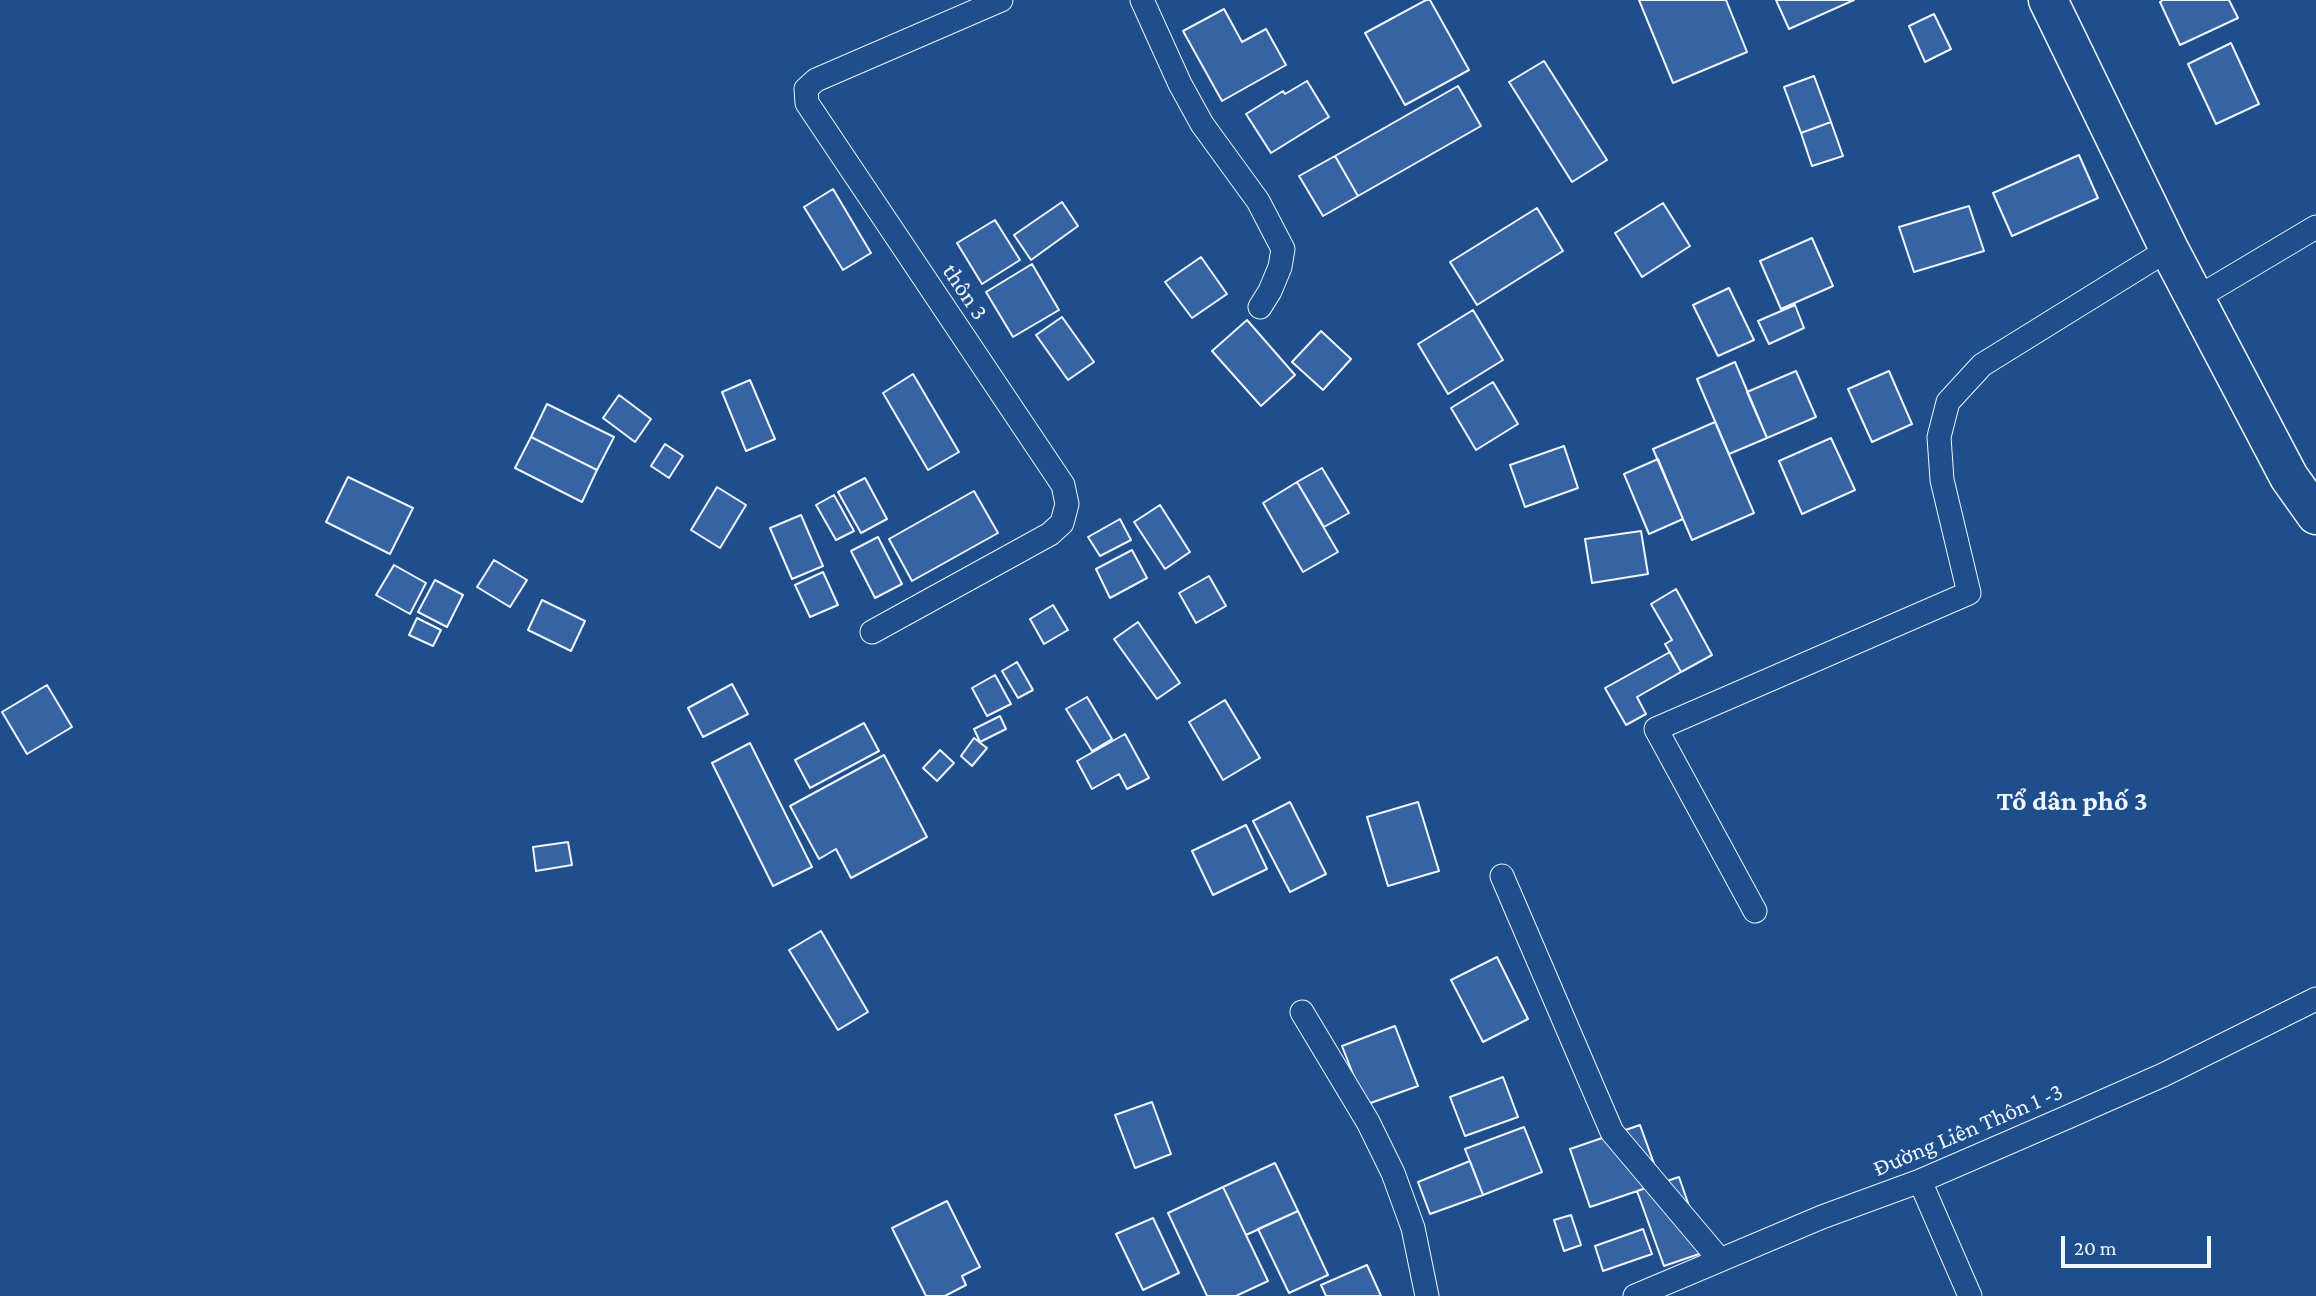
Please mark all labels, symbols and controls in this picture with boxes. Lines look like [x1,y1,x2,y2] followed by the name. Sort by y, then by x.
[936,258,994,326] street label: thôn 3
[1996,784,2148,818] district label: Tổ dân phố 3
[1869,1077,2067,1183] street label: Đường Liên Thôn 1 -3
[2064,1222,2214,1266] scale bar
[2074,1236,2117,1260] text: 20 m

